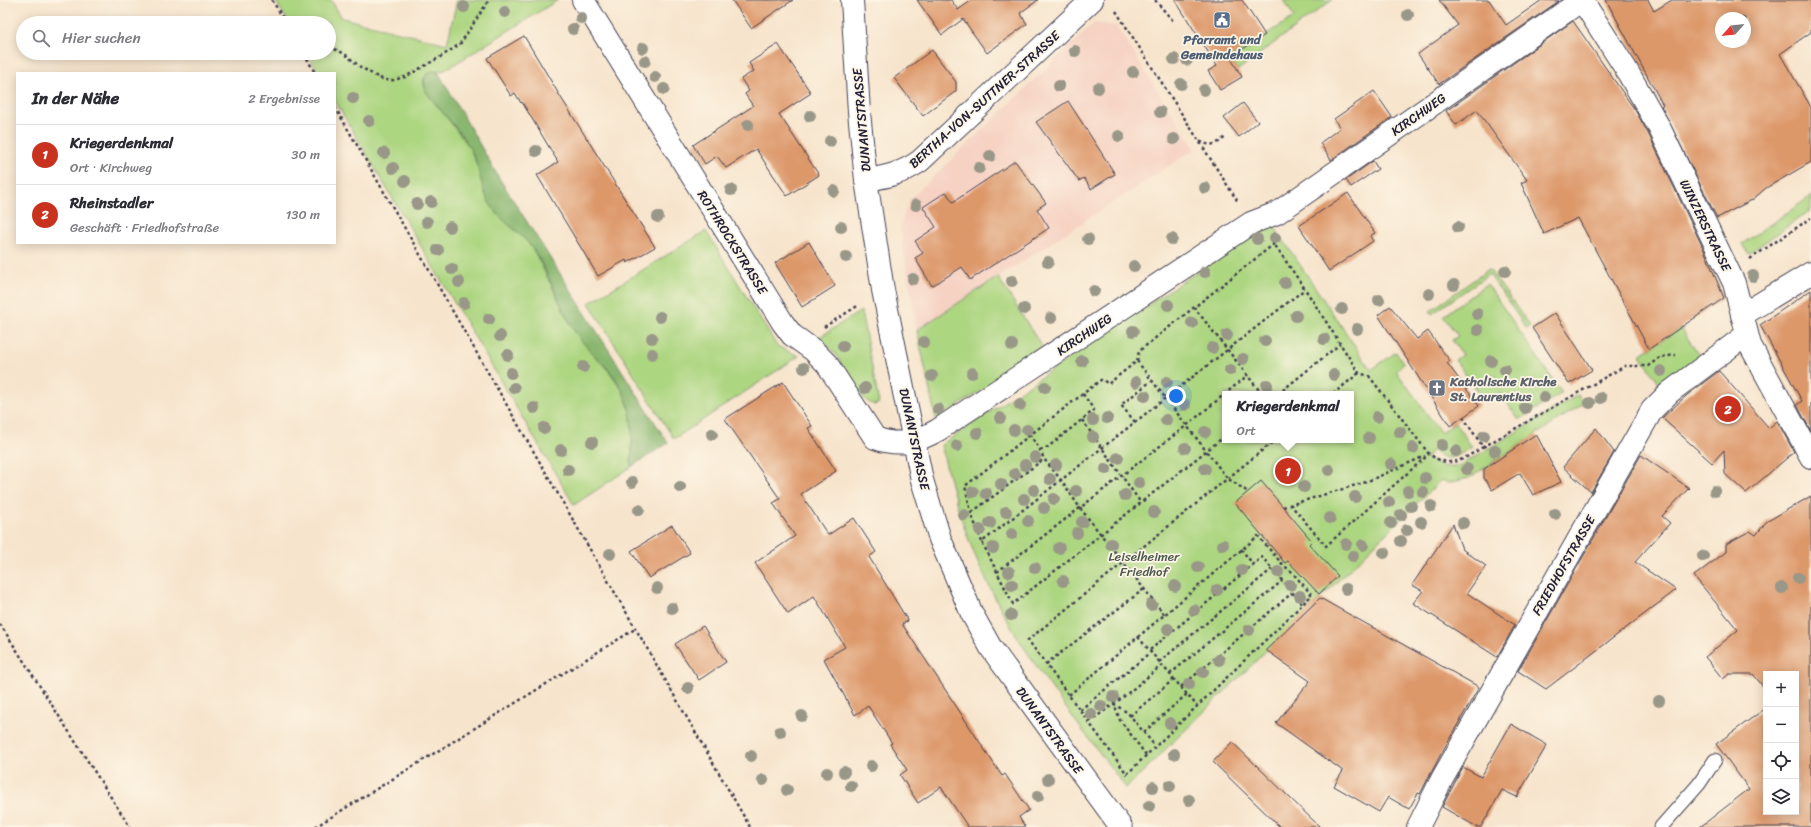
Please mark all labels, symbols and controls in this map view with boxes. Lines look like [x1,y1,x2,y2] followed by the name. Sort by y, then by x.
[1212,10,1232,30] public building icon: Pfarramt und Gemeindehaus
[1715,12,1751,48] north arrow
[16,16,336,60] search box
[903,24,1066,174] street label: BERTHA-VON-SUTTNER-STRASSE
[62,25,141,51] text: Hier suchen
[30,27,52,49] icon: search
[1180,28,1264,66] place label: Pfarramt und Gemeindehaus
[845,67,877,173] street label: DUNANTSTRASSE
[32,83,119,113] text: In der Nähe
[248,87,320,110] text: 2 Ergebnisse
[1386,87,1451,142] street label: KIRCHWEG
[70,130,173,156] text: Kriegerdenkmal
[42,143,48,166] text: 1
[291,143,320,166] text: 30 m
[70,156,152,179] text: Ort · Kirchweg
[1673,175,1738,276] street label: WINZERSTRASSE
[691,186,774,300] street label: ROTHROCKSTRASSE
[70,190,153,216] text: Rheinstadler
[41,203,49,226] text: 2
[286,203,320,226] text: 130 m
[70,216,219,239] text: Geschäft · Friedhofstraße
[1052,307,1117,362] street label: KIRCHWEG
[1449,370,1557,408] place label: Katholische Kirche St. Laurentius
[1427,378,1447,398] church icon: Katholische Kirche St. Laurentius
[892,386,937,493] street label: DUNANTSTRASSE
[1166,386,1186,406] your location
[1222,391,1354,443] popup
[1236,393,1340,419] text: Kriegerdenkmal
[1715,394,1741,424] pin: 2
[1236,419,1256,442] text: Ort
[1275,456,1301,486] pin: 1
[1525,510,1602,620] street label: FRIEDHOFSTRASSE
[1109,545,1180,583] park label: Leiselheimer Friedhof
[1763,671,1799,815] map controls
[1763,671,1799,707] button: +
[1010,682,1090,780] street label: DUNANTSTRASSE
[1763,707,1799,743] button: −
[1763,743,1799,779] button: locate
[1763,779,1799,815] button: layers

